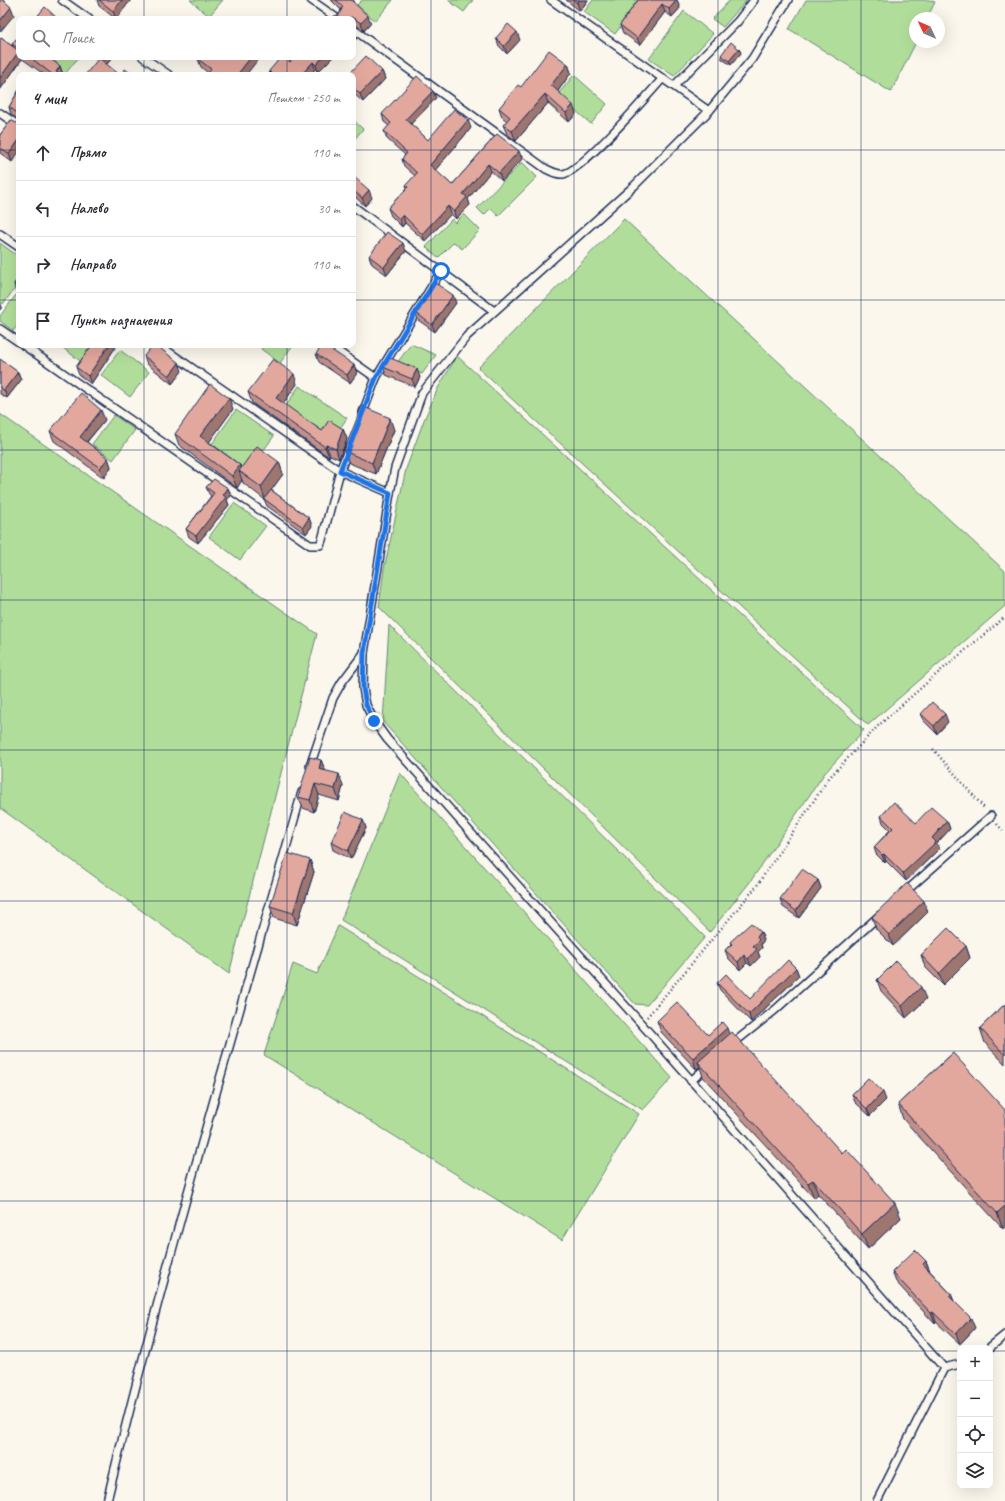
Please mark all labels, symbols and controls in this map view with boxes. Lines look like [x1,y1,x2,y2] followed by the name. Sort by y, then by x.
[909,12,945,48] north arrow
[16,16,356,60] search box
[30,27,52,49] icon: search
[62,29,94,48] text: Поиск
[32,88,67,109] text: 4 мин
[267,90,340,106] text: Пешком · 250 m
[32,142,54,164] icon: ahead
[70,143,106,162] text: Прямо
[312,145,340,161] text: 110 m
[32,198,54,220] icon: left
[70,199,108,218] text: Налево
[318,201,340,217] text: 30 m
[32,254,54,276] icon: right
[70,255,116,274] text: Направо
[312,257,340,273] text: 110 m
[432,262,450,280] route start
[32,310,54,332] icon: arrive
[70,311,172,330] text: Пункт назначения
[365,712,383,730] route end
[957,1345,993,1489] map controls
[957,1345,993,1381] button: +
[957,1381,993,1417] button: −
[957,1417,993,1453] button: locate
[957,1453,993,1489] button: layers

